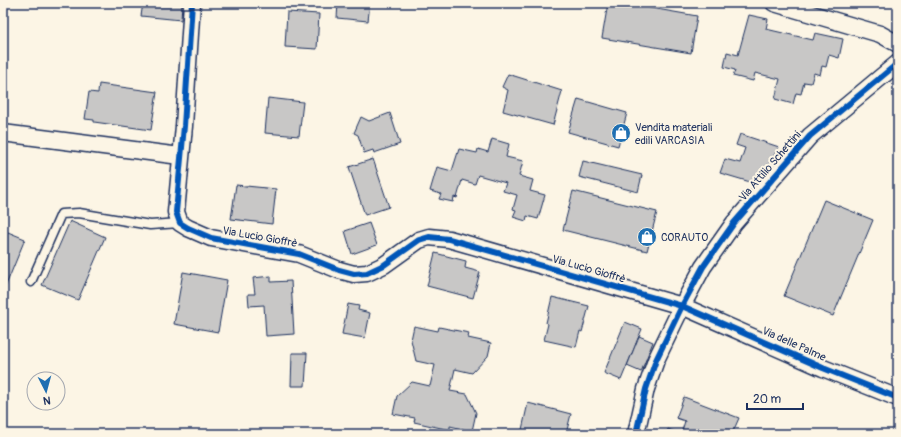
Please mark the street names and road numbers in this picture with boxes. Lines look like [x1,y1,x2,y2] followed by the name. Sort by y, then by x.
[736,128,804,204] street label: Via Attilio Schettini
[222,224,299,250] street label: Via Lucio Gioffrè
[551,252,627,286] street label: Via Lucio Gioffrè
[760,324,828,364] street label: Via delle Palme

